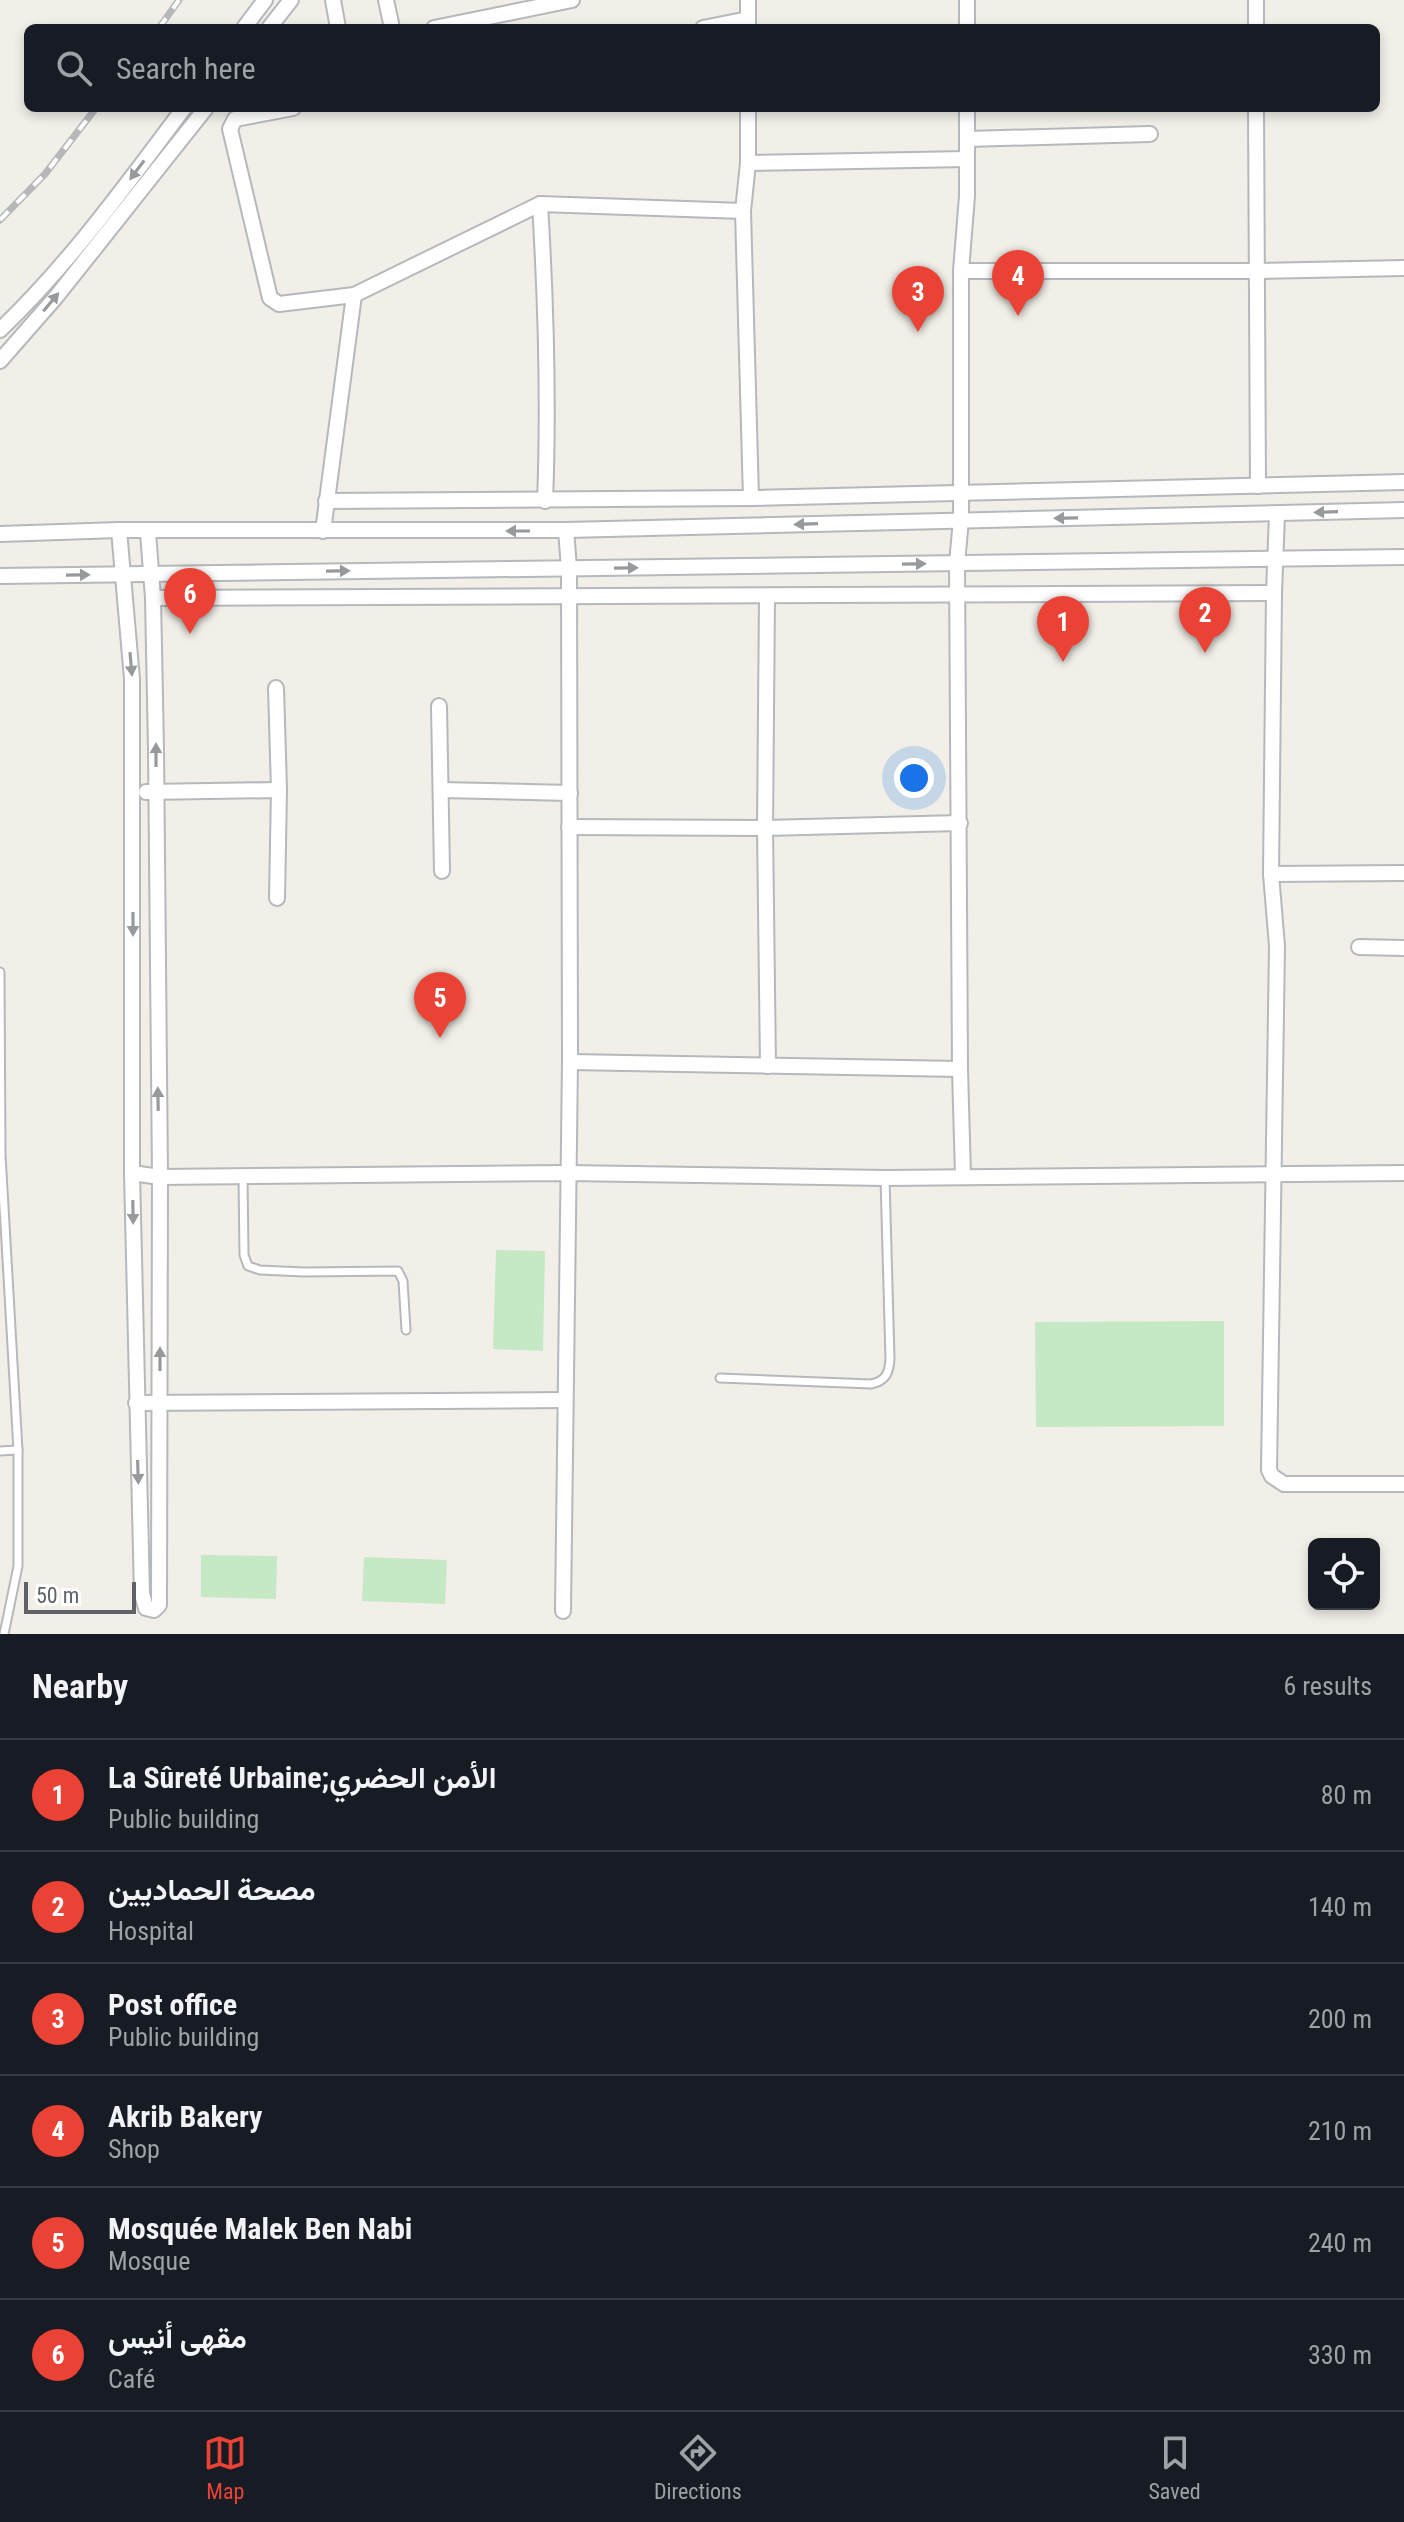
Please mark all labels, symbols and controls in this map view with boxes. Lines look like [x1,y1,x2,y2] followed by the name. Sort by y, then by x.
[24,24,1380,112] search box
[52,46,96,90] icon: search
[116,51,256,86] text: Search here
[130,160,145,181] one-way arrow
[992,250,1044,316] pin: 4
[892,266,944,332] pin: 3
[42,292,59,312] one-way arrow
[1313,506,1338,519] one-way arrow
[1053,511,1078,524] one-way arrow
[793,518,818,530] one-way arrow
[505,525,530,537] one-way arrow
[902,558,927,570] one-way arrow
[614,561,639,574] one-way arrow
[326,565,351,577] one-way arrow
[164,568,216,634] pin: 6
[66,569,91,581] one-way arrow
[1179,587,1231,653] pin: 2
[1037,596,1089,662] pin: 1
[125,652,138,677] one-way arrow
[150,742,162,767] one-way arrow
[894,758,934,798] your location
[127,912,139,937] one-way arrow
[414,972,466,1038] pin: 5
[152,1086,165,1111] one-way arrow
[127,1200,139,1225] one-way arrow
[154,1346,166,1371] one-way arrow
[132,1460,145,1485] one-way arrow
[1308,1538,1380,1610] map controls
[1308,1538,1380,1610] button: locate
[24,1578,136,1614] scale bar
[36,1583,79,1608] text: 50 m
[32,1666,128,1706] text: Nearby
[1283,1671,1372,1701] text: 6 results
[108,1760,496,1795] text: La Sûreté Urbaine;الأمن الحضري
[51,1780,65,1810] text: 1
[1321,1780,1372,1810] text: 80 m
[108,1804,259,1834] text: Public building
[108,1872,316,1907] text: مصحة الحماديين
[51,1892,65,1922] text: 2
[1308,1892,1372,1922] text: 140 m
[108,1916,194,1946] text: Hospital
[108,1987,237,2022] text: Post office
[51,2004,65,2034] text: 3
[1308,2004,1372,2034] text: 200 m
[108,2022,259,2052] text: Public building
[108,2099,262,2134] text: Akrib Bakery
[51,2116,65,2146] text: 4
[1308,2116,1372,2146] text: 210 m
[108,2134,160,2164] text: Shop
[108,2211,412,2246] text: Mosquée Malek Ben Nabi
[51,2228,65,2258] text: 5
[1308,2228,1372,2258] text: 240 m
[108,2246,190,2276] text: Mosque
[108,2320,247,2355] text: مقهى أنيس
[51,2340,65,2370] text: 6
[1308,2340,1372,2370] text: 330 m
[108,2364,155,2394] text: Café
[203,2431,247,2504] tab: Map
[654,2431,742,2504] tab: Directions
[1148,2431,1201,2504] tab: Saved

